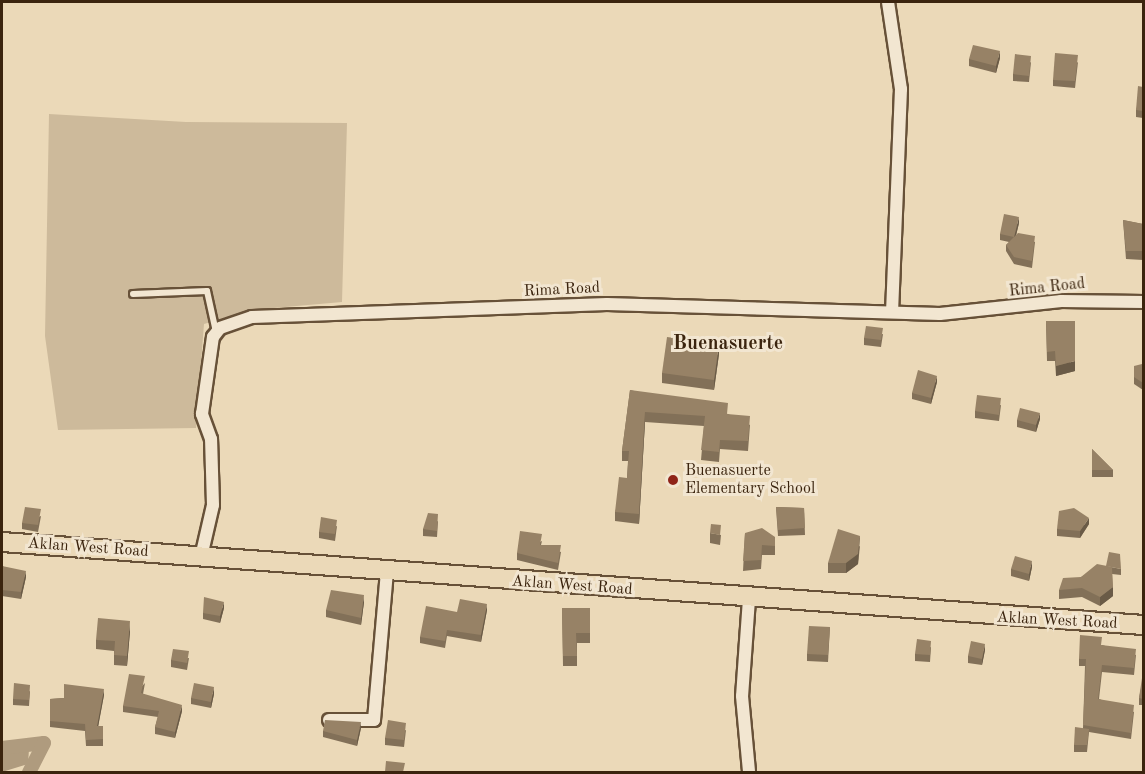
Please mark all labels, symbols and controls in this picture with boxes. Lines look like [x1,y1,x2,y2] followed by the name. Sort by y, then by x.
[1008,274,1086,302] street label: Rima Road
[523,278,601,302] street label: Rima Road
[673,332,783,356] district label: Buenasuerte
[685,461,815,499] place label: Buenasuerte Elementary School
[666,473,680,487] marker: Buenasuerte Elementary School
[27,534,149,562] street label: Aklan West Road
[511,572,633,600] street label: Aklan West Road
[996,608,1118,634] street label: Aklan West Road

